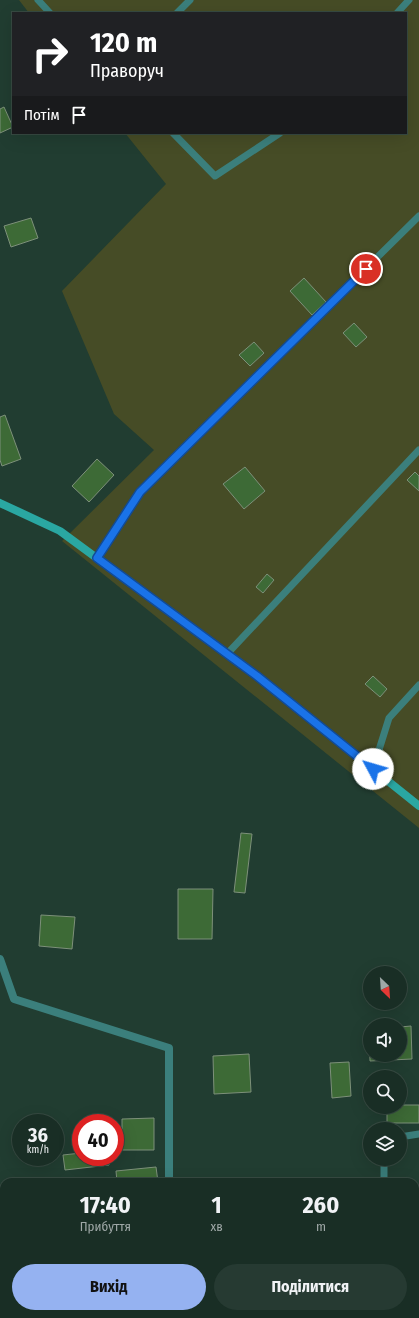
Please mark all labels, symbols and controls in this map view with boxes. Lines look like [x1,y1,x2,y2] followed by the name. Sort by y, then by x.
[90,26,157,59] text: 120 m
[24,28,76,80] icon: right
[90,60,164,82] text: Праворуч
[68,104,90,126] icon: arrive
[24,106,60,124] text: Потім
[349,252,383,286] pin
[355,258,377,280] icon: arrive
[352,748,394,790] position arrow
[363,966,407,1010] north arrow
[363,966,407,1166] map controls
[363,1018,407,1062] button: sound
[363,1070,407,1114] button: search
[72,1114,124,1166] speed limit sign: 40
[363,1122,407,1166] button: layers
[28,1123,48,1147] text: 36
[27,1144,49,1156] text: km/h
[80,1191,131,1219] text: 17:40
[212,1191,222,1219] text: 1
[303,1191,339,1219] text: 260
[80,1219,131,1234] text: Прибуття
[211,1219,223,1234] text: хв
[316,1219,326,1234] text: m
[12,1264,206,1310] button: Вихід
[214,1264,407,1310] button: Поділитися

